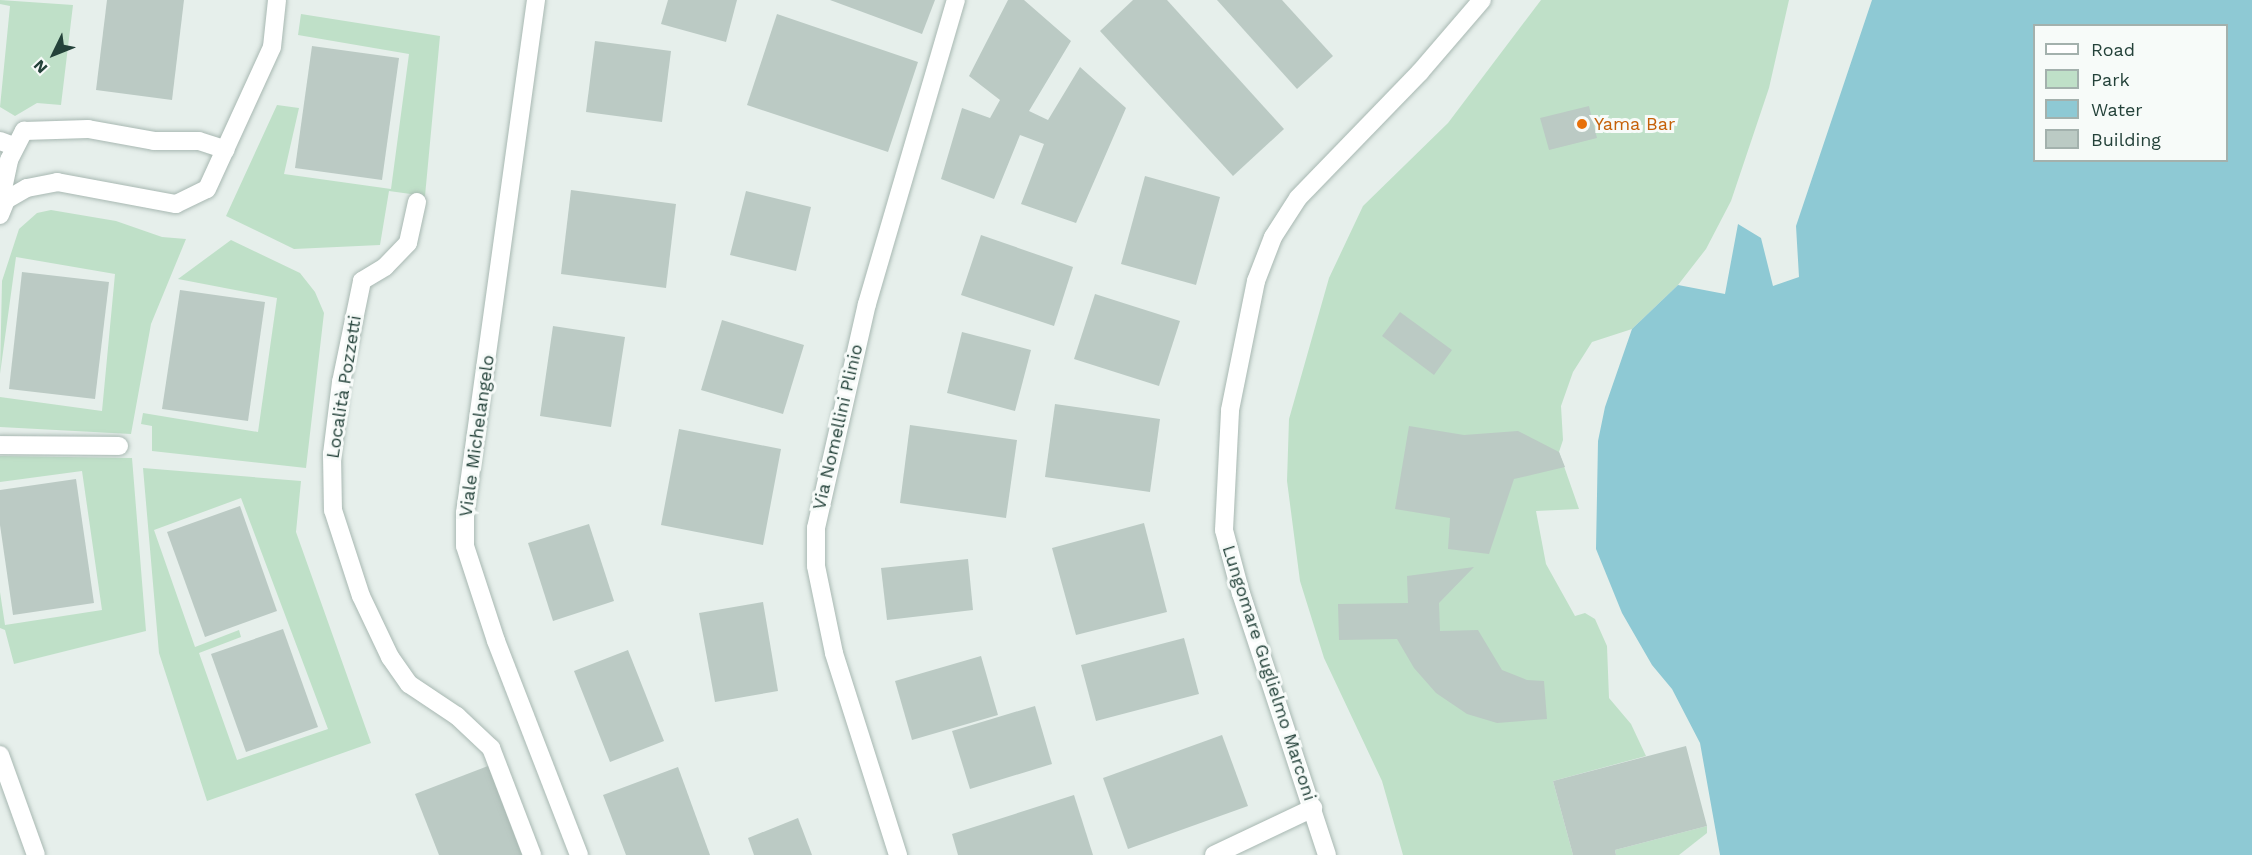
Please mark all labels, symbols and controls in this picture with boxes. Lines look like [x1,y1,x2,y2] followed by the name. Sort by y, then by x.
[24,24,84,84] north arrow
[2033,24,2228,162] legend
[2091,39,2135,60] text: Road
[29,56,51,77] text: N
[2091,69,2130,90] text: Park
[2091,99,2143,120] text: Water
[1594,113,1676,135] place label: Yama Bar
[1575,117,1589,131] marker: Yama Bar
[2091,129,2161,150] text: Building
[322,314,366,460] street label: Località Pozzetti
[808,342,868,512] street label: Via Nomellini Plinio
[455,354,499,518] street label: Viale Michelangelo
[1217,542,1321,804] street label: Lungomare Guglielmo Marconi

